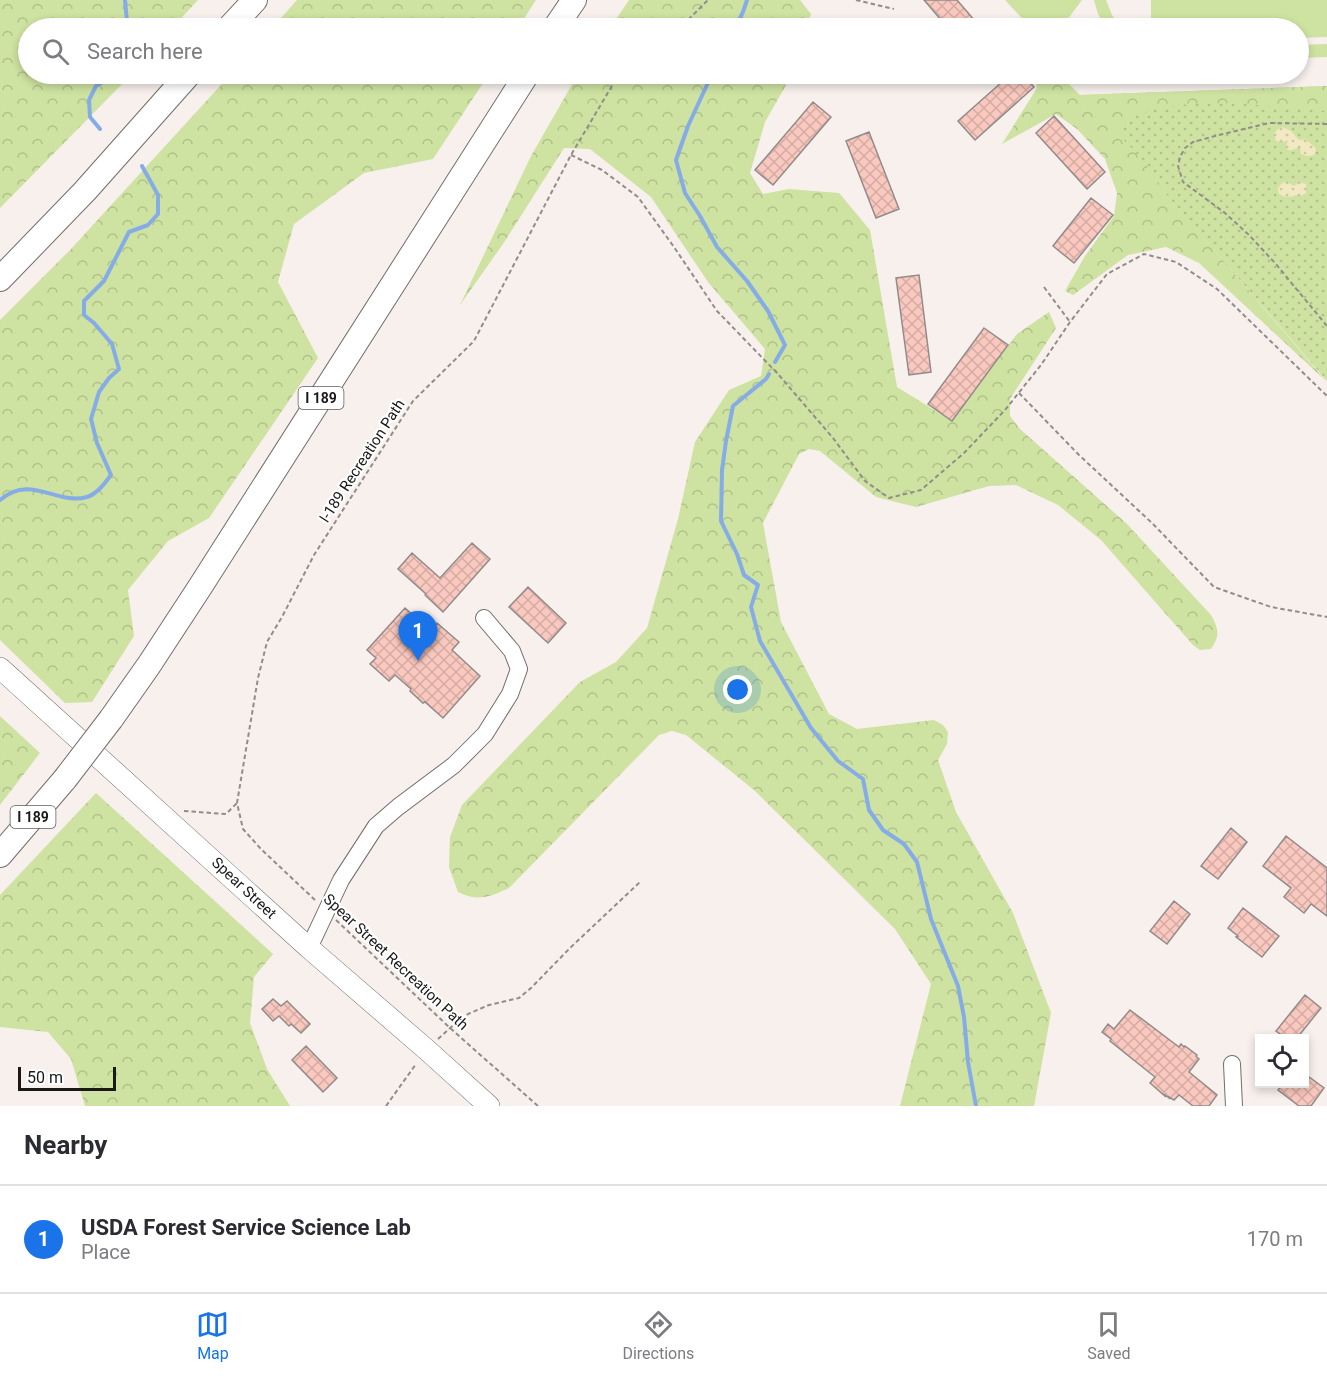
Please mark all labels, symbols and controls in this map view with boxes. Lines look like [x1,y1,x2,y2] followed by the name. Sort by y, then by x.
[18,18,1309,84] search box
[39,35,72,68] icon: search
[87,39,203,64] text: Search here
[298,387,344,409] road number: I 189
[315,396,409,526] street label: I-189 Recreation Path
[398,612,438,661] pin: 1
[723,675,752,704] your location
[10,806,56,828] road number: I 189
[208,854,280,923] street label: Spear Street
[320,890,472,1034] street label: Spear Street Recreation Path
[1255,1034,1309,1088] map controls
[1255,1034,1309,1088] button: locate
[18,1064,116,1092] scale bar
[27,1068,63,1087] text: 50 m
[24,1130,107,1160] text: Nearby
[81,1215,411,1240] text: USDA Forest Service Science Lab
[38,1227,49,1251] text: 1
[1247,1227,1303,1251] text: 170 m
[81,1240,130,1264] text: Place
[196,1308,229,1363] tab: Map
[622,1308,694,1363] tab: Directions
[1087,1308,1131,1363] tab: Saved

